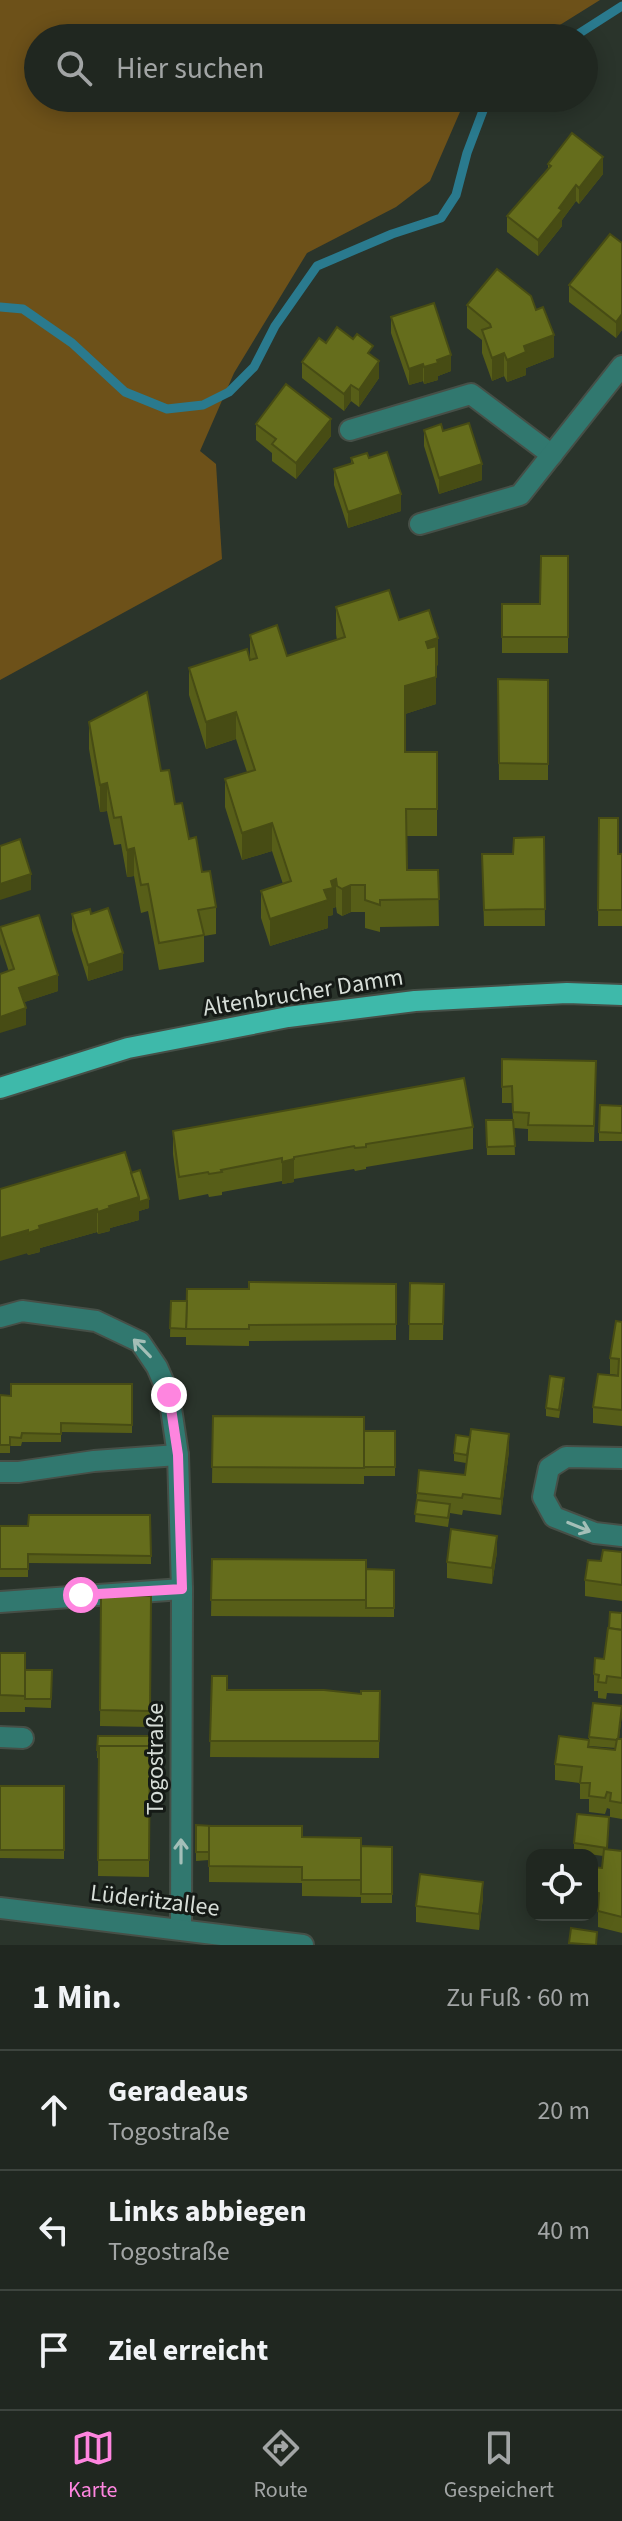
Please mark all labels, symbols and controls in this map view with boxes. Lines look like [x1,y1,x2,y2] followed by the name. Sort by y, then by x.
[24,24,598,112] search box
[52,46,96,90] icon: search
[116,47,264,90] text: Hier suchen
[200,959,406,1026] street label: Altenbrucher Damm
[132,1339,152,1359] one-way arrow
[151,1377,187,1413] route end
[566,1521,591,1535] one-way arrow
[63,1577,99,1613] route start
[138,1703,173,1815] street label: Togostraße
[173,1838,189,1865] one-way arrow
[526,1849,598,1921] map controls
[526,1849,598,1921] button: locate
[88,1875,222,1926] street label: Lüderitzallee
[32,1973,122,2022] text: 1 Min.
[446,1979,590,2016] text: Zu Fuß · 60 m
[108,2070,248,2113] text: Geradeaus
[32,2088,76,2132] icon: ahead
[537,2092,590,2129] text: 20 m
[108,2113,230,2150] text: Togostraße
[108,2190,307,2233] text: Links abbiegen
[32,2208,76,2252] icon: left
[537,2212,590,2249] text: 40 m
[108,2233,230,2270] text: Togostraße
[32,2328,76,2372] icon: arrive
[108,2329,268,2372] text: Ziel erreicht
[68,2426,118,2506] tab: Karte
[254,2426,308,2506] tab: Route
[444,2426,554,2506] tab: Gespeichert

